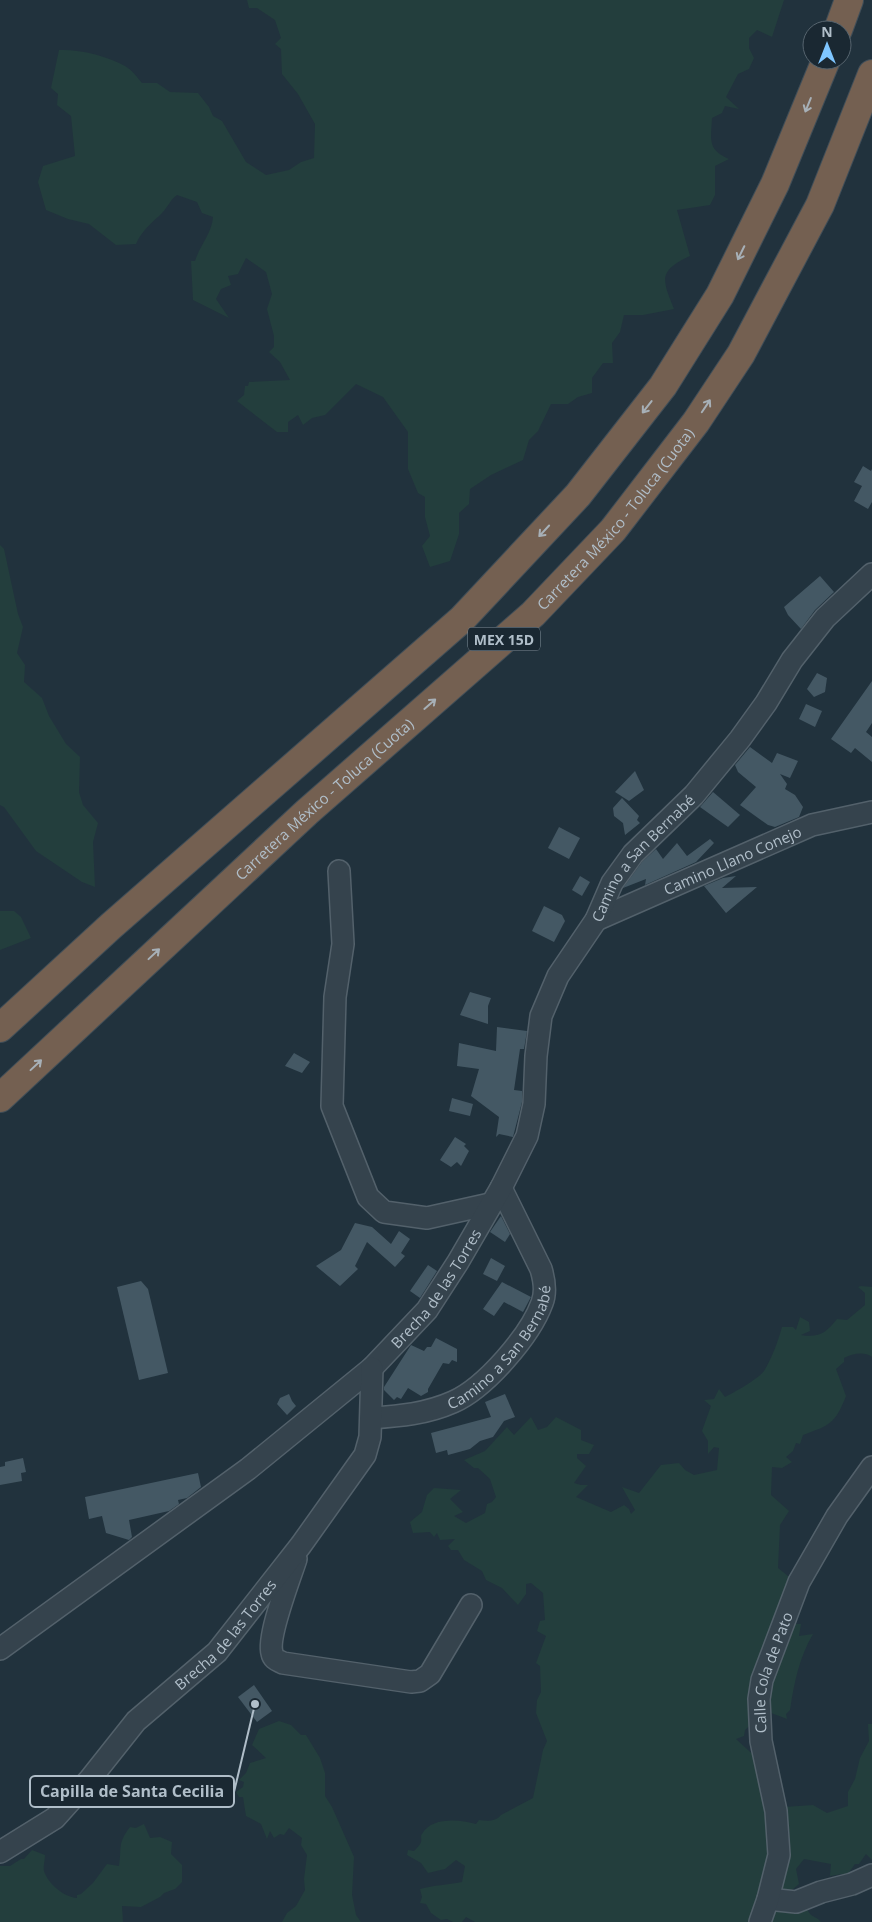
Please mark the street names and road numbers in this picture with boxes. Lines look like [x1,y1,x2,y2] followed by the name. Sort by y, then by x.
[532,424,698,614] street label: Carretera México - Toluca (Cuota)
[468,628,540,650] road number: MEX 15D
[231,714,417,884] street label: Carretera México - Toluca (Cuota)
[586,790,699,925] street label: Camino a San Bernabé
[660,821,804,899] street label: Camino Llano Conejo
[386,1225,485,1352] street label: Brecha de las Torres
[444,1285,554,1413] street label: Camino a San Bernabé
[170,1575,280,1694] street label: Brecha de las Torres
[749,1609,797,1734] street label: Calle Cola de Pato

